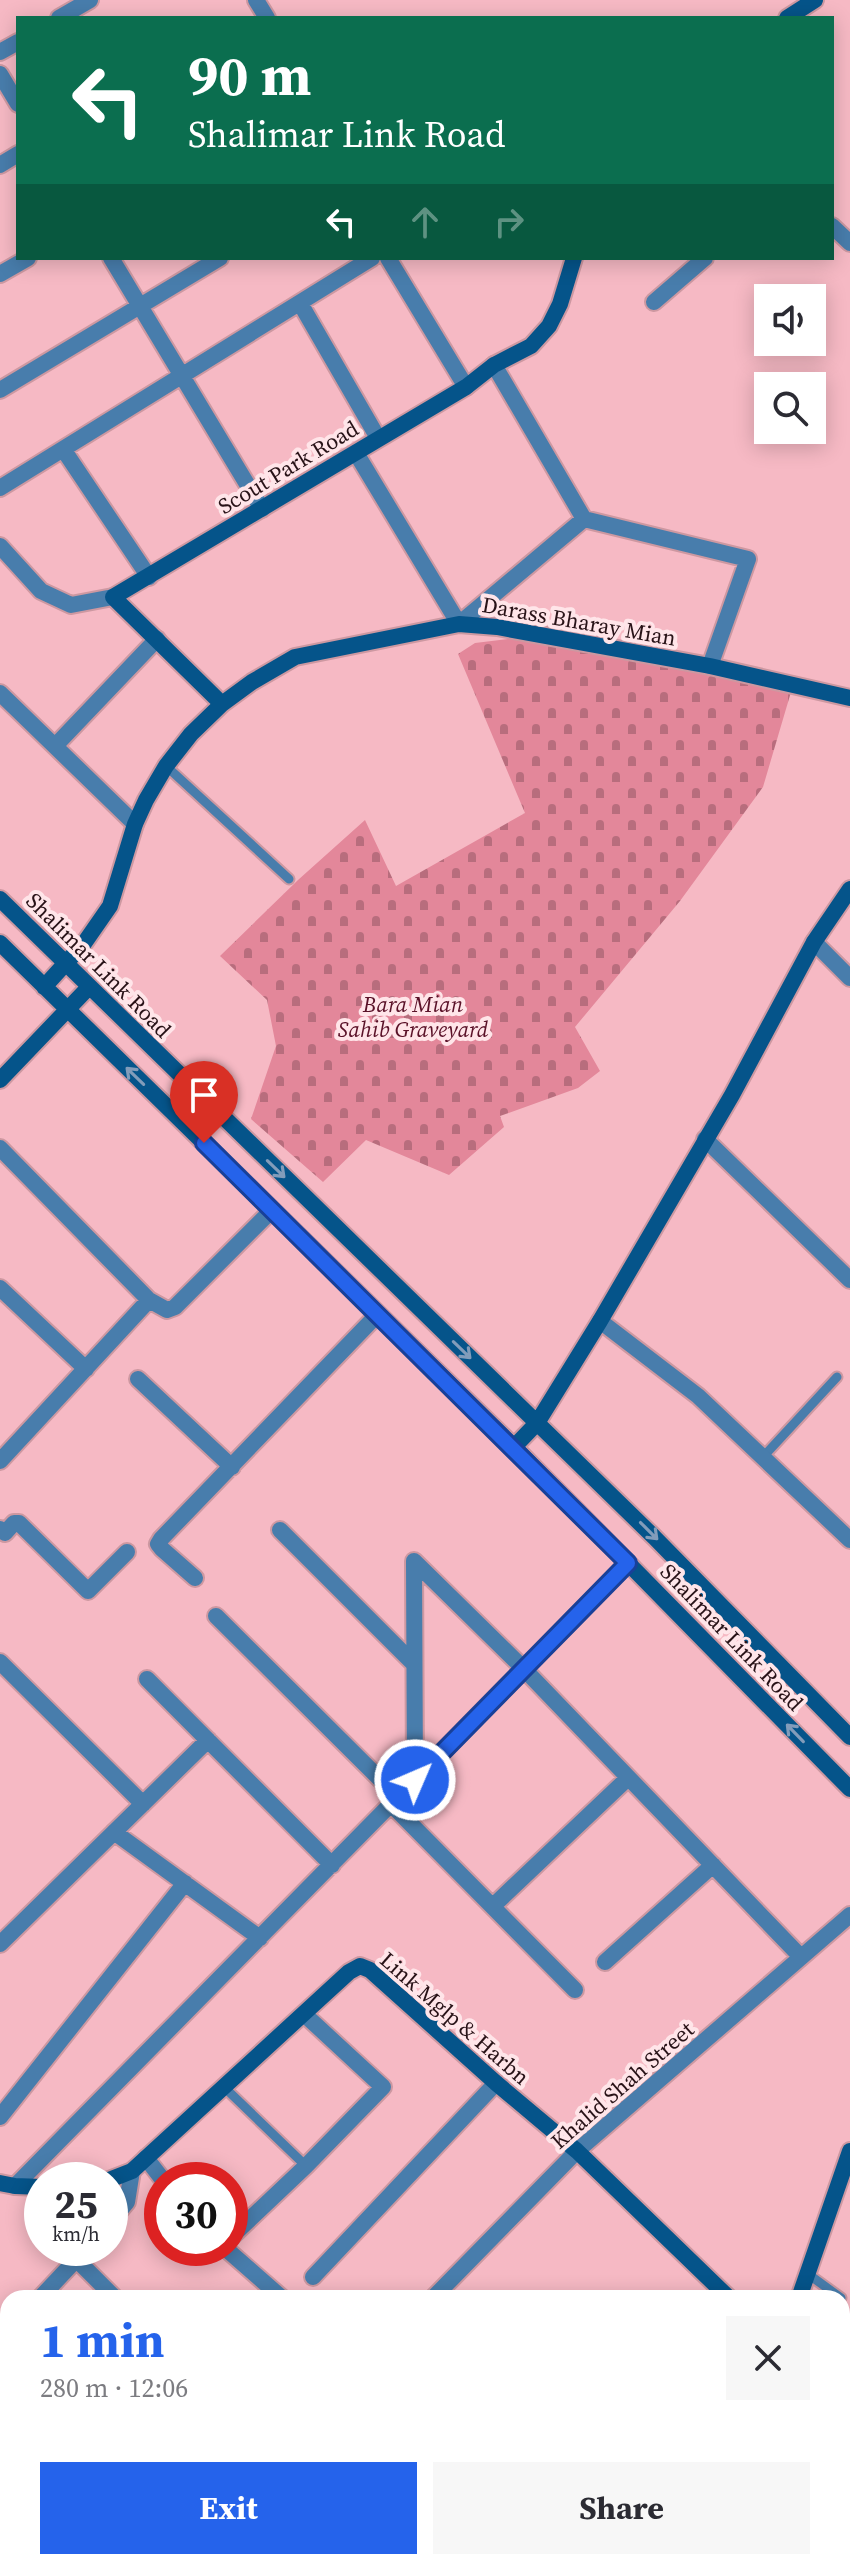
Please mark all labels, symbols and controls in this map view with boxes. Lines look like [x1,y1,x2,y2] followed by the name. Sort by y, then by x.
[188,37,311,114] text: 90 m
[56,48,160,152] icon: left
[188,110,505,159] text: Shalimar Link Road
[319,200,363,244] icon: left
[403,200,447,244] icon: ahead
[487,200,531,244] icon: right
[754,284,826,444] map controls
[754,284,826,356] button: sound
[754,372,826,444] button: search
[212,413,364,521] street label: Scout Park Road
[480,589,678,653] street label: Darass Bharay Mian
[20,886,179,1045] street label: Shalimar Link Road
[338,989,489,1044] park label: Bara Mian Sahib Graveyard
[170,1061,238,1143] pin
[125,1066,145,1085] one-way arrow
[182,1073,226,1117] icon: arrive
[266,1159,285,1178] one-way arrow
[452,1340,471,1359] one-way arrow
[639,1522,659,1541] one-way arrow
[654,1557,811,1718] street label: Shalimar Link Road
[786,1723,805,1743] one-way arrow
[373,1738,457,1822] position arrow
[374,1945,536,2091] street label: Link Mglp & Harbn
[544,2014,701,2156] street label: Khalid Shah Street
[144,2162,248,2266] speed limit sign: 30
[54,2177,98,2231] text: 25
[52,2220,100,2248] text: km/h
[40,2307,165,2373] text: 1 min
[726,2316,810,2400] button: close
[40,2370,188,2406] text: 280 m · 12:06
[40,2462,417,2554] button: Exit
[433,2462,810,2554] button: Share

